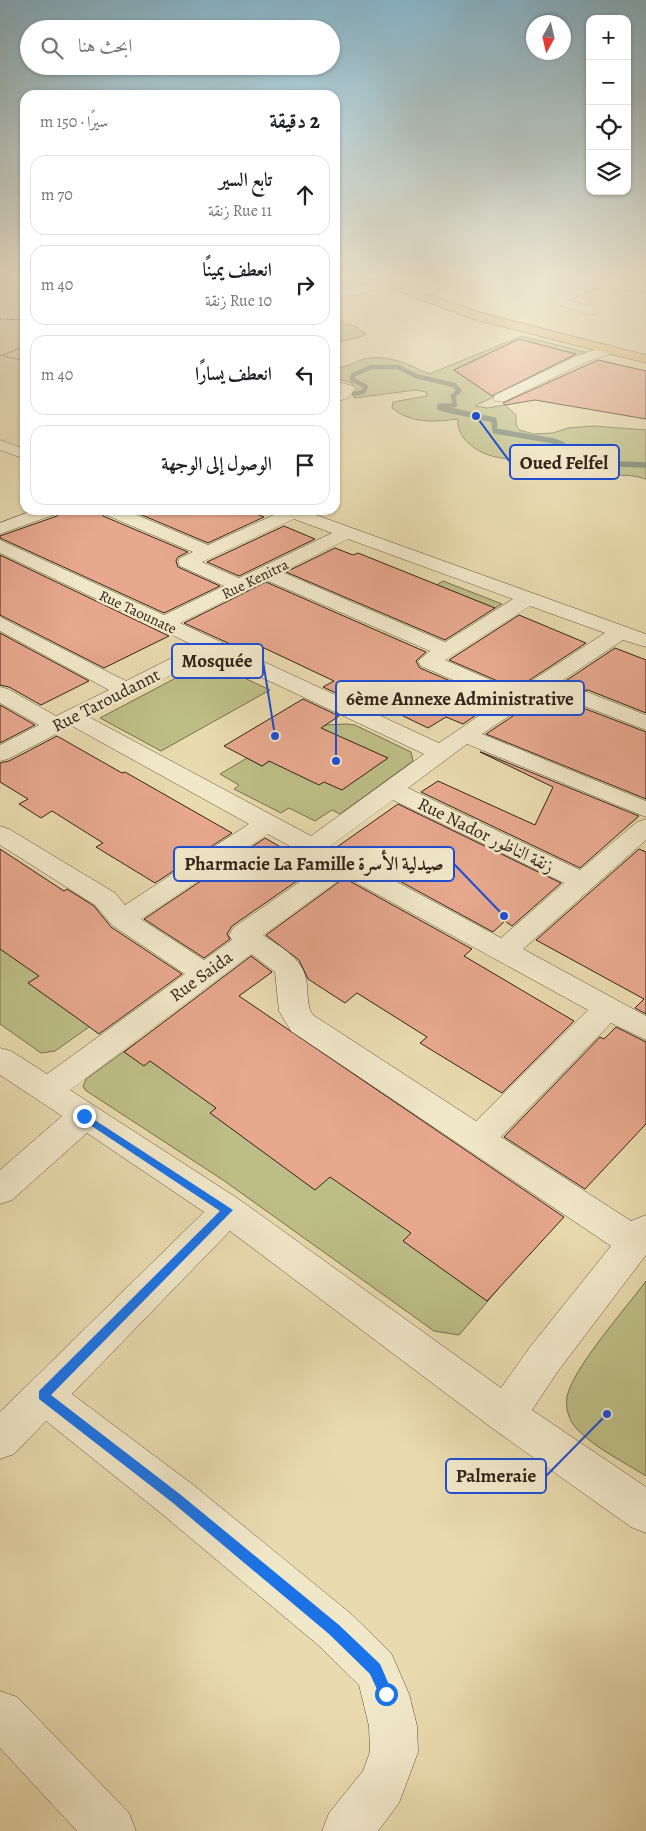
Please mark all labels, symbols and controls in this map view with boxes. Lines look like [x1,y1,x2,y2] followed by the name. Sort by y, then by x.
[526,15,571,60] north arrow
[586,15,631,195] map controls
[586,15,631,60] button: +
[20,20,340,75] search box
[78,33,132,59] text: ابحث هنا
[38,34,66,62] icon: search
[586,60,631,105] button: −
[586,105,631,150] button: locate
[270,107,320,135] text: 2 دقيقة
[40,111,108,133] text: سيرًا · 150 m
[586,150,631,195] button: layers
[219,167,272,193] text: تابع السير
[291,181,319,209] icon: ahead
[41,184,73,206] text: 70 m
[208,200,272,222] text: Rue 11 زنقة
[202,257,272,283] text: انعطف يمينًا
[291,271,319,299] icon: right
[41,274,73,296] text: 40 m
[205,290,272,312] text: Rue 10 زنقة
[195,361,272,387] text: انعطف يسارًا
[291,361,319,389] icon: left
[41,364,73,386] text: 40 m
[510,445,619,479] callout: Oued Felfel
[520,450,608,476] text: Oued Felfel
[161,451,272,477] text: الوصول إلى الوجهة
[291,451,319,479] icon: arrive
[218,554,292,604] street label: Rue Kenitra
[96,585,180,639] street label: Rue Taounate
[172,644,263,678] callout: Mosquée
[182,648,253,674] text: Mosquée
[48,662,164,738] street label: Rue Taroudannt
[336,681,584,715] callout: 6ème Annexe Administrative
[346,686,574,712] text: 6ème Annexe Administrative
[414,792,558,878] street label: Rue Nador زنقة الناظور
[174,847,454,881] callout: Pharmacie La Famille صيدلية الأسرة
[184,849,444,877] text: Pharmacie La Famille صيدلية الأسرة
[165,945,238,1007] street label: Rue Saida
[73,1105,96,1128] route end
[446,1459,546,1493] callout: Palmeraie
[456,1463,537,1489] text: Palmeraie
[375,1683,398,1706] route start

